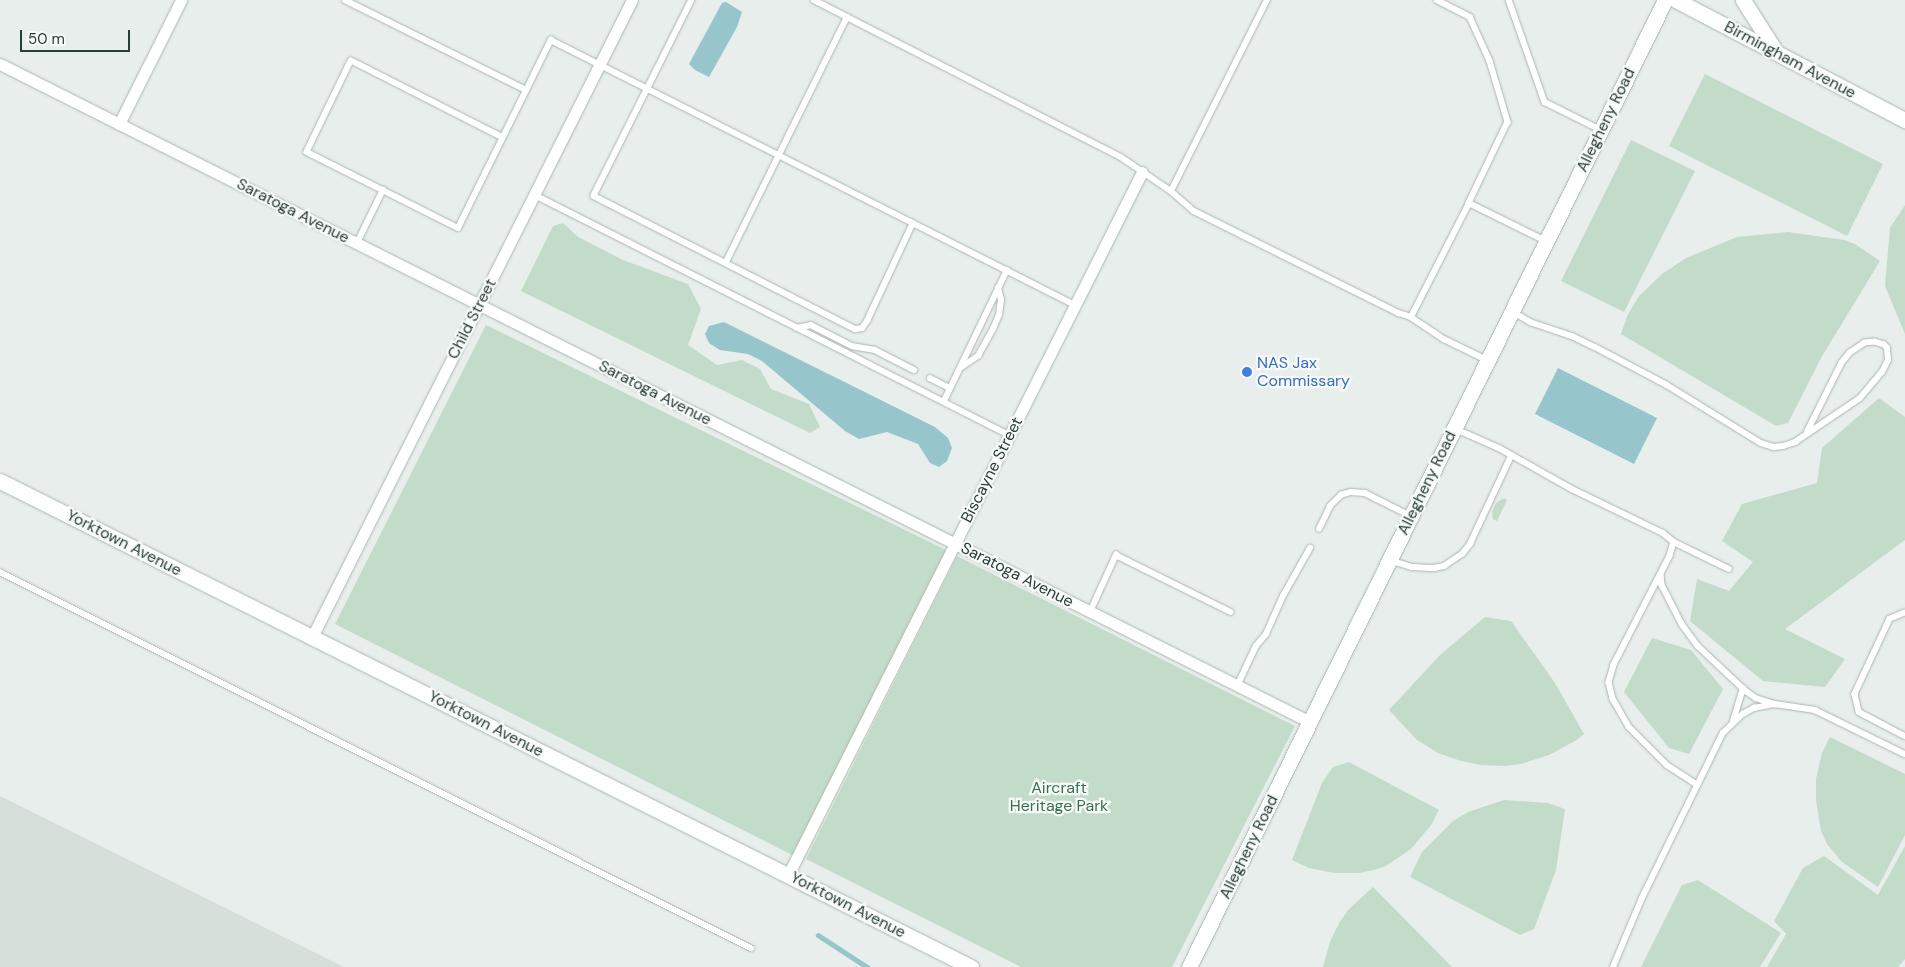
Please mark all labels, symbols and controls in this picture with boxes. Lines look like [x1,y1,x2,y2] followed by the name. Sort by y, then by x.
[1721,17,1859,103] street label: Birmingham Avenue
[22,20,132,52] scale bar
[28,29,65,49] text: 50 m
[1573,65,1639,175] street label: Allegheny Road
[233,174,353,248] street label: Saratoga Avenue
[444,276,500,362] street label: Child Street
[1257,353,1350,391] place label: NAS Jax Commissary
[595,356,715,430] street label: Saratoga Avenue
[1241,366,1253,378] marker: NAS Jax Commissary
[957,414,1027,526] street label: Biscayne Street
[1394,428,1460,538] street label: Allegheny Road
[63,506,185,580] street label: Yorktown Avenue
[957,538,1077,612] street label: Saratoga Avenue
[425,687,547,761] street label: Yorktown Avenue
[1010,778,1108,816] park label: Aircraft Heritage Park
[1216,792,1282,902] street label: Allegheny Road
[787,868,909,942] street label: Yorktown Avenue

